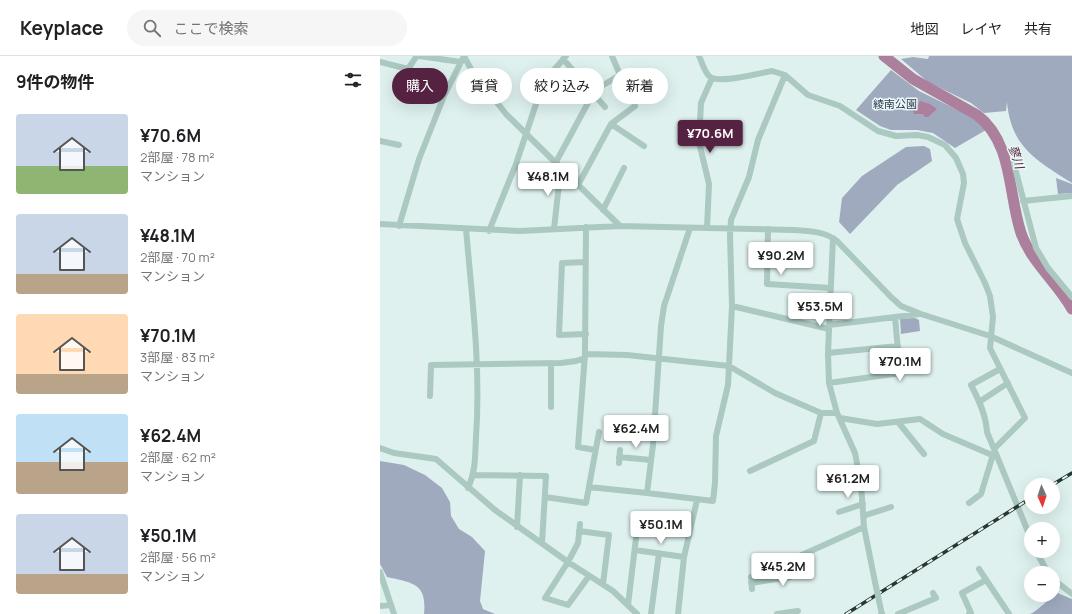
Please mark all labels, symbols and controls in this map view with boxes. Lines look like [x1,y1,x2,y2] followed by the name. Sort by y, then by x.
[127,10,407,46] search box
[20,15,103,41] text: Keyplace
[141,17,163,39] icon: search
[173,18,249,39] text: ここで検索
[910,19,938,38] text: 地図
[960,19,1002,38] text: レイヤ
[1024,19,1052,38] text: 共有
[392,68,448,104] chip: 購入
[456,68,512,104] chip: 賃貸
[520,68,604,104] chip: 絞り込み
[612,68,668,104] chip: 新着
[342,69,364,91] icon: filters
[16,70,95,93] text: 9件の物件
[873,96,917,111] park label: 綾南公園
[677,120,743,154] pin: ¥70.6M
[140,124,201,147] text: ¥70.6M
[687,124,733,142] text: ¥70.6M
[48,130,96,178] icon: home
[1005,143,1029,173] water label: 蓼川
[140,148,214,166] text: 2部屋 · 78 m²
[515,163,581,197] pin: ¥48.1M
[140,167,205,185] text: マンション
[527,167,569,185] text: ¥48.1M
[140,224,195,247] text: ¥48.1M
[48,230,96,278] icon: home
[748,242,814,276] pin: ¥90.2M
[757,246,805,264] text: ¥90.2M
[140,248,215,266] text: 2部屋 · 70 m²
[140,267,205,285] text: マンション
[787,293,853,327] pin: ¥53.5M
[797,297,843,315] text: ¥53.5M
[140,324,196,347] text: ¥70.1M
[48,330,96,378] icon: home
[140,348,215,366] text: 3部屋 · 83 m²
[867,348,933,382] pin: ¥70.1M
[879,352,921,370] text: ¥70.1M
[140,367,205,385] text: マンション
[603,415,669,449] pin: ¥62.4M
[613,419,659,437] text: ¥62.4M
[140,424,201,447] text: ¥62.4M
[48,430,96,478] icon: home
[140,448,216,466] text: 2部屋 · 62 m²
[815,465,881,499] pin: ¥61.2M
[140,467,205,485] text: マンション
[826,469,870,487] text: ¥61.2M
[1024,478,1060,514] north arrow
[1024,478,1060,602] map controls
[628,511,694,545] pin: ¥50.1M
[639,515,683,533] text: ¥50.1M
[1024,522,1060,558] button: +
[140,524,197,547] text: ¥50.1M
[48,530,96,578] icon: home
[140,548,216,566] text: 2部屋 · 56 m²
[750,553,816,587] pin: ¥45.2M
[760,557,806,575] text: ¥45.2M
[1024,566,1060,602] button: −
[140,567,205,585] text: マンション

